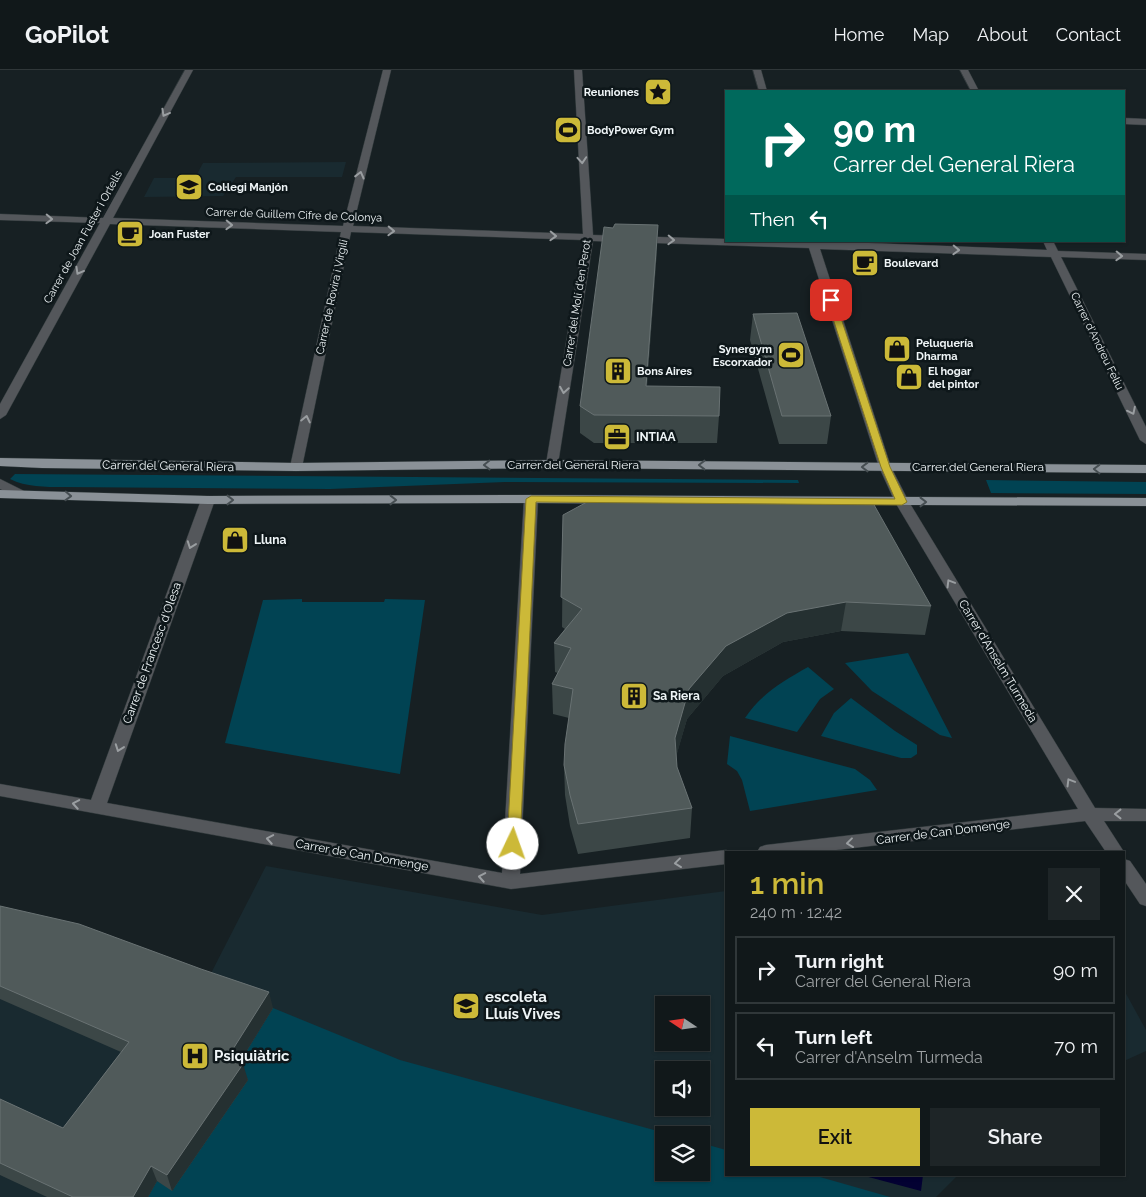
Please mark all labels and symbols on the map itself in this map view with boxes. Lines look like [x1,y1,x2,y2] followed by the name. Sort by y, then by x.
[643,77,673,107] place icon: Reuniones
[584,86,640,99] place label: Reuniones
[162,107,172,116] one-way arrow
[553,115,583,145] sports icon: BodyPower Gym
[587,124,674,137] place label: BodyPower Gym
[577,156,588,164] one-way arrow
[41,168,125,306] street label: Carrer de Joan Fuster i Ortells
[174,172,204,202] school or university icon: Col·legi Manjón
[355,172,365,180] one-way arrow
[208,181,288,194] place label: Col·legi Manjón
[206,205,382,225] street label: Carrer de Guillem Cifre de Colonya
[45,214,53,224] one-way arrow
[115,219,145,249] cafe icon: Joan Fuster
[225,220,233,230] one-way arrow
[387,225,395,236] one-way arrow
[149,228,211,241] place label: Joan Fuster
[550,231,558,242] one-way arrow
[668,235,676,246] one-way arrow
[313,238,351,356] street label: Carrer de Rovira i Virgili
[561,238,594,367] street label: Carrer del Molí d'en Perot
[953,245,961,256] one-way arrow
[850,248,880,278] cafe icon: Boulevard
[1115,251,1123,261] one-way arrow
[884,257,938,270] place label: Boulevard
[75,265,85,274] one-way arrow
[810,279,852,321] pin
[1068,290,1126,392] street label: Carrer d'Andreu Feliu
[882,334,912,364] shop icon: Peluquería Dharma
[916,337,973,363] place label: Peluquería Dharma
[776,340,806,370] sports icon: Synergym Escorxador
[713,343,773,369] place label: Synergym Escorxador
[603,356,633,386] building icon: Bons Aires
[894,362,924,392] shop icon: El hogar del pintor
[637,365,692,378] place label: Bons Aires
[928,365,980,391] place label: El hogar del pintor
[559,387,570,395] one-way arrow
[1125,405,1135,414] one-way arrow
[300,415,311,424] one-way arrow
[602,422,632,452] office icon: INTIAA
[636,430,677,444] place label: INTIAA
[102,458,234,474] street label: Carrer del General Riera
[507,458,639,472] street label: Carrer del General Riera
[483,460,491,470] one-way arrow
[698,460,706,471] one-way arrow
[912,460,1044,474] street label: Carrer del General Riera
[861,462,868,472] one-way arrow
[1093,463,1101,474] one-way arrow
[64,490,72,501] one-way arrow
[227,495,235,505] one-way arrow
[390,495,397,505] one-way arrow
[920,497,927,507] one-way arrow
[220,525,250,555] shop icon: Lluna
[254,533,286,547] place label: Lluna
[187,541,197,549] one-way arrow
[947,579,957,588] one-way arrow
[120,580,184,726] street label: Carrer de Francesc d'Olesa
[956,597,1040,725] street label: Carrer d'Anselm Turmeda
[619,681,649,711] building icon: Sa Riera
[653,689,700,703] place label: Sa Riera
[115,743,125,751] one-way arrow
[1067,778,1077,787] one-way arrow
[72,799,80,809] one-way arrow
[1114,809,1122,819] one-way arrow
[486,817,538,869] position arrow
[875,817,1011,847] street label: Carrer de Can Domenge
[266,834,275,844] one-way arrow
[294,836,430,874] street label: Carrer de Can Domenge
[846,837,854,848] one-way arrow
[674,857,682,868] one-way arrow
[478,872,486,883] one-way arrow
[485,988,560,1023] place label: escoleta Lluís Vives
[451,991,481,1021] school or university icon: escoleta Lluís Vives
[655,996,710,1051] north arrow
[180,1041,210,1071] hospital icon: Psiquiàtric
[214,1047,290,1065] place label: Psiquiàtric

